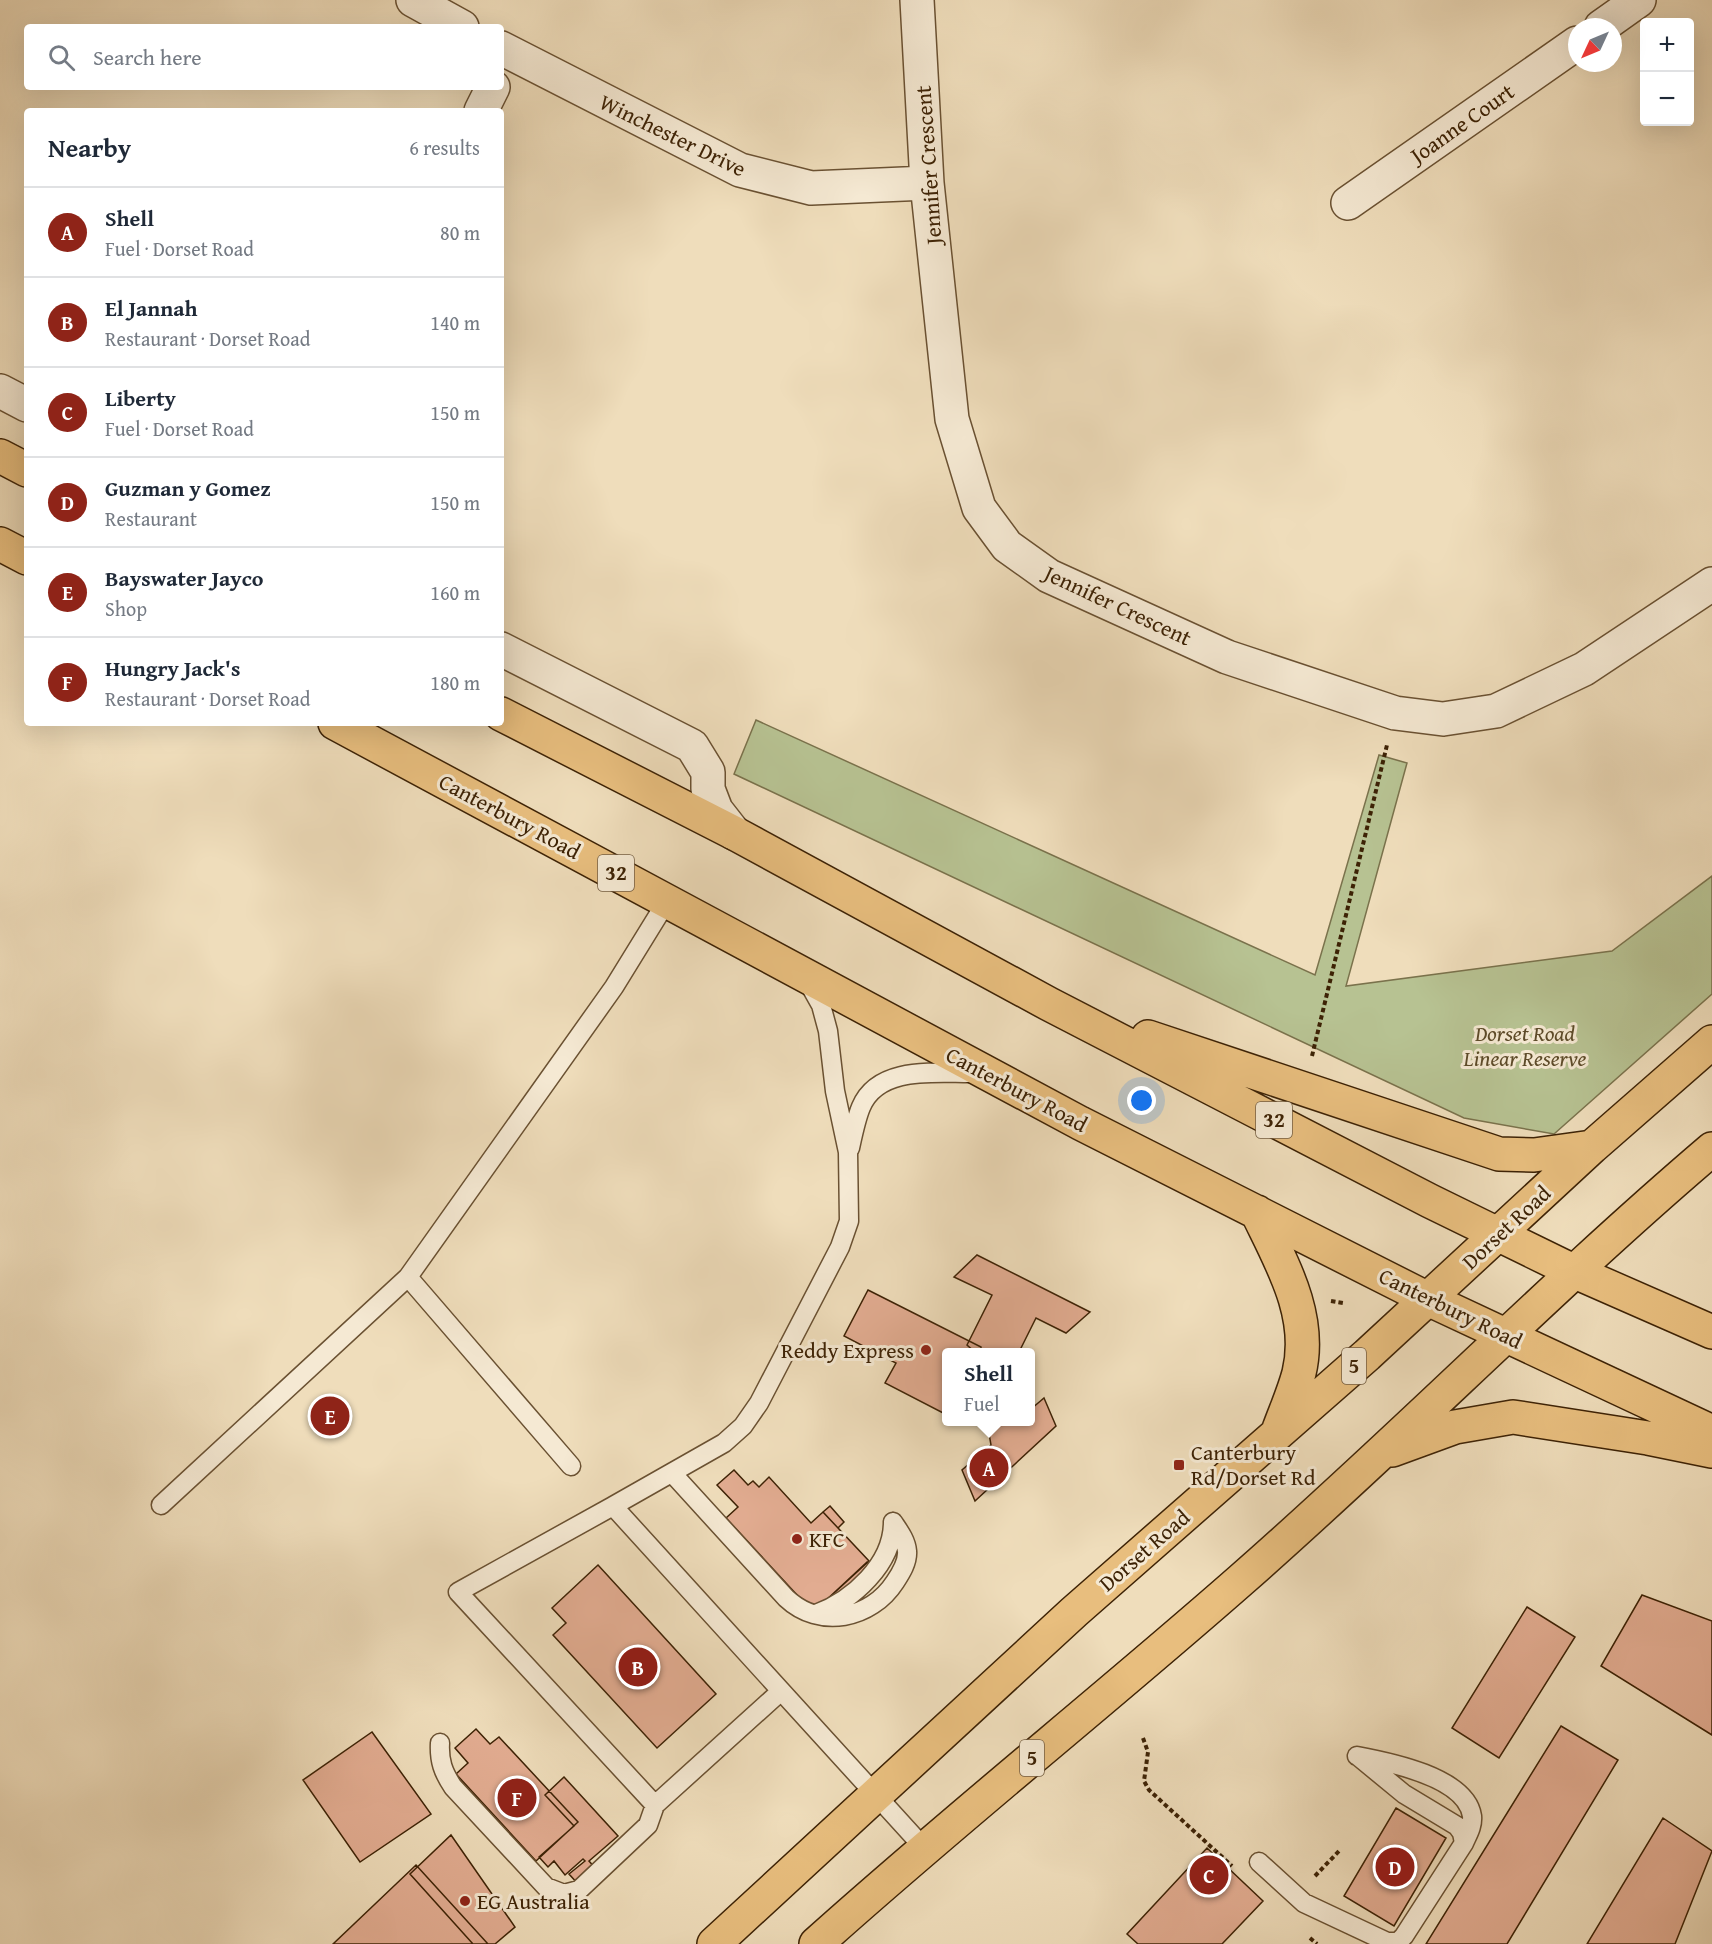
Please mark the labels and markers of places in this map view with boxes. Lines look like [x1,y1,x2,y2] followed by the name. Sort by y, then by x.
[781,1334,914,1366] place label: Reddy Express
[919,1343,933,1357] marker: Reddy Express
[310,1394,350,1438] pin: E
[1191,1436,1316,1493] place label: Canterbury Rd/Dorset Rd
[970,1446,1008,1490] pin: A
[1172,1458,1186,1472] marker: Canterbury Rd/Dorset Rd
[809,1523,845,1555] place label: KFC
[790,1532,804,1546] marker: KFC
[618,1644,658,1690] pin: B
[498,1776,536,1820] pin: F
[1376,1844,1414,1890] pin: D
[1190,1852,1228,1898] pin: C
[477,1885,590,1917] place label: EG Australia
[458,1894,472,1908] marker: EG Australia

